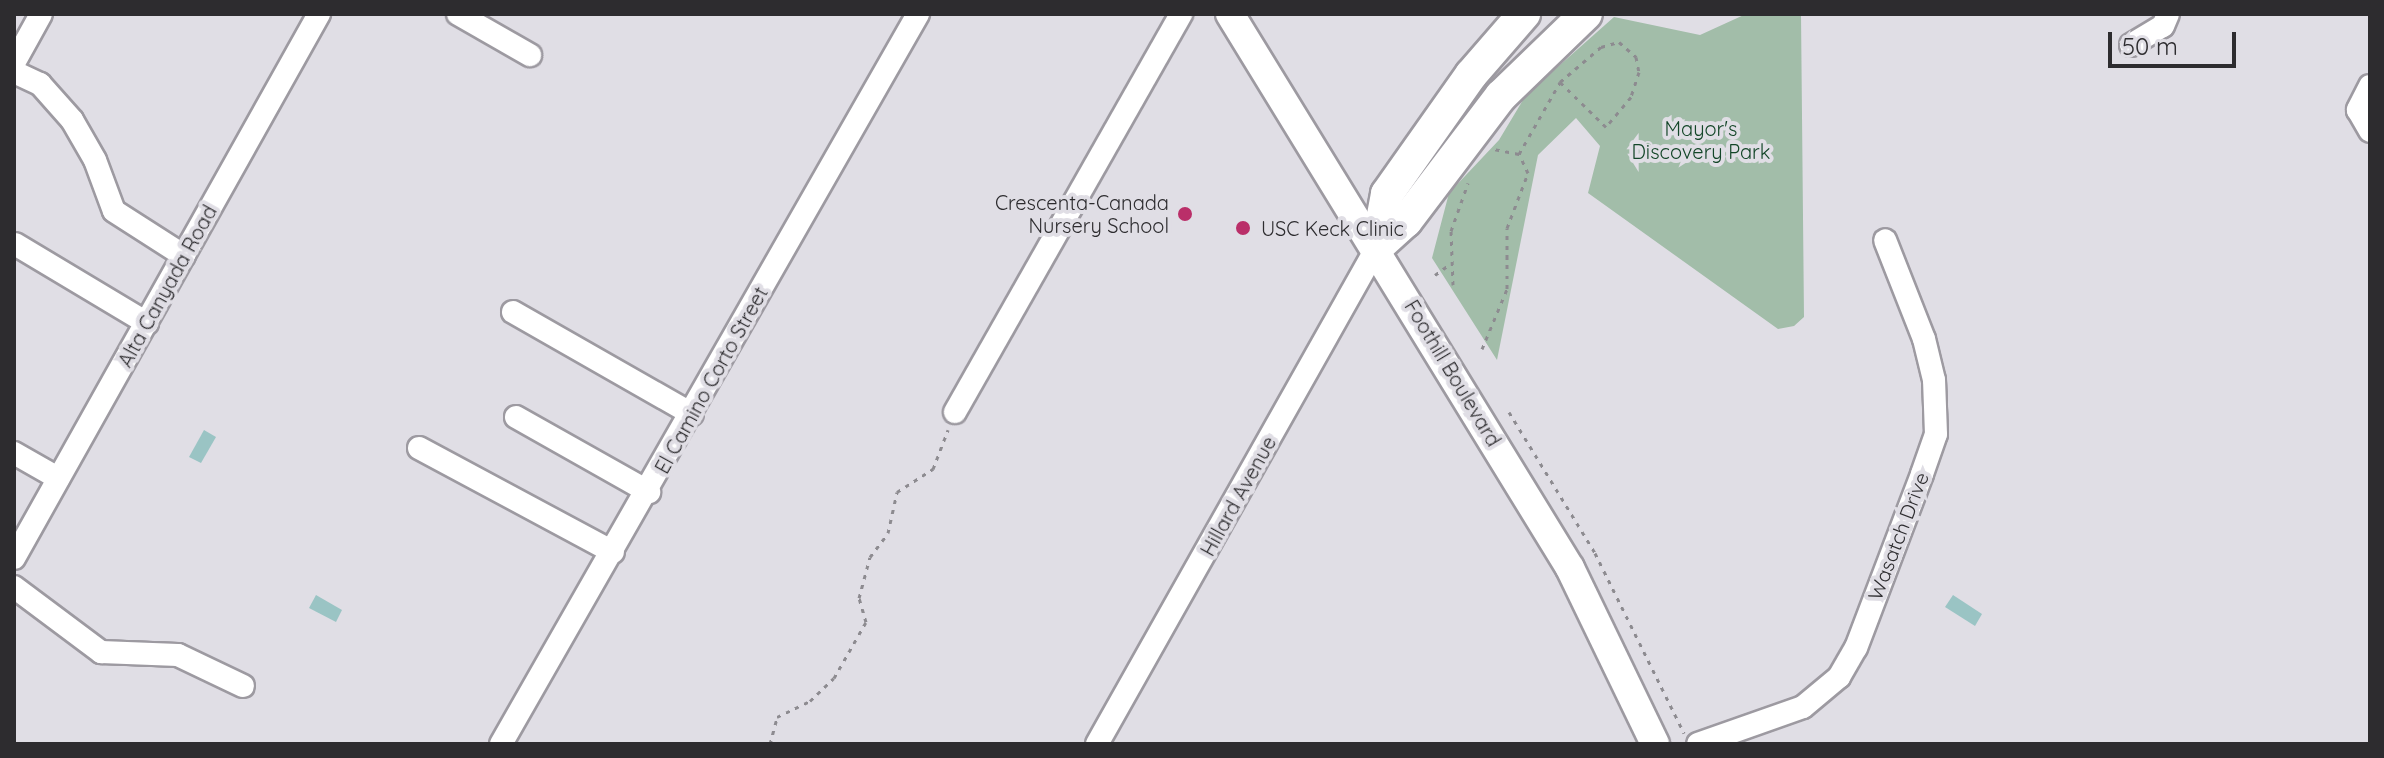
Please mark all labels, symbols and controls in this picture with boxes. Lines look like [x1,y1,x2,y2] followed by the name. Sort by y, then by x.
[2112,16,2240,66] scale bar
[2122,31,2178,61] text: 50 m
[1631,116,1771,163] park label: Mayor's Discovery Park
[995,190,1169,237] place label: Crescenta-Canada Nursery School
[113,201,221,371] street label: Alta Canyada Road
[1176,205,1194,223] marker: Crescenta-Canada Nursery School
[1261,216,1404,240] place label: USC Keck Clinic
[1232,217,1254,239] marker: USC Keck Clinic
[650,282,772,478] street label: El Camino Corto Street
[1400,296,1506,450] street label: Foothill Boulevard
[1195,432,1281,560] street label: Hillard Avenue
[1863,469,1933,603] street label: Wasatch Drive

